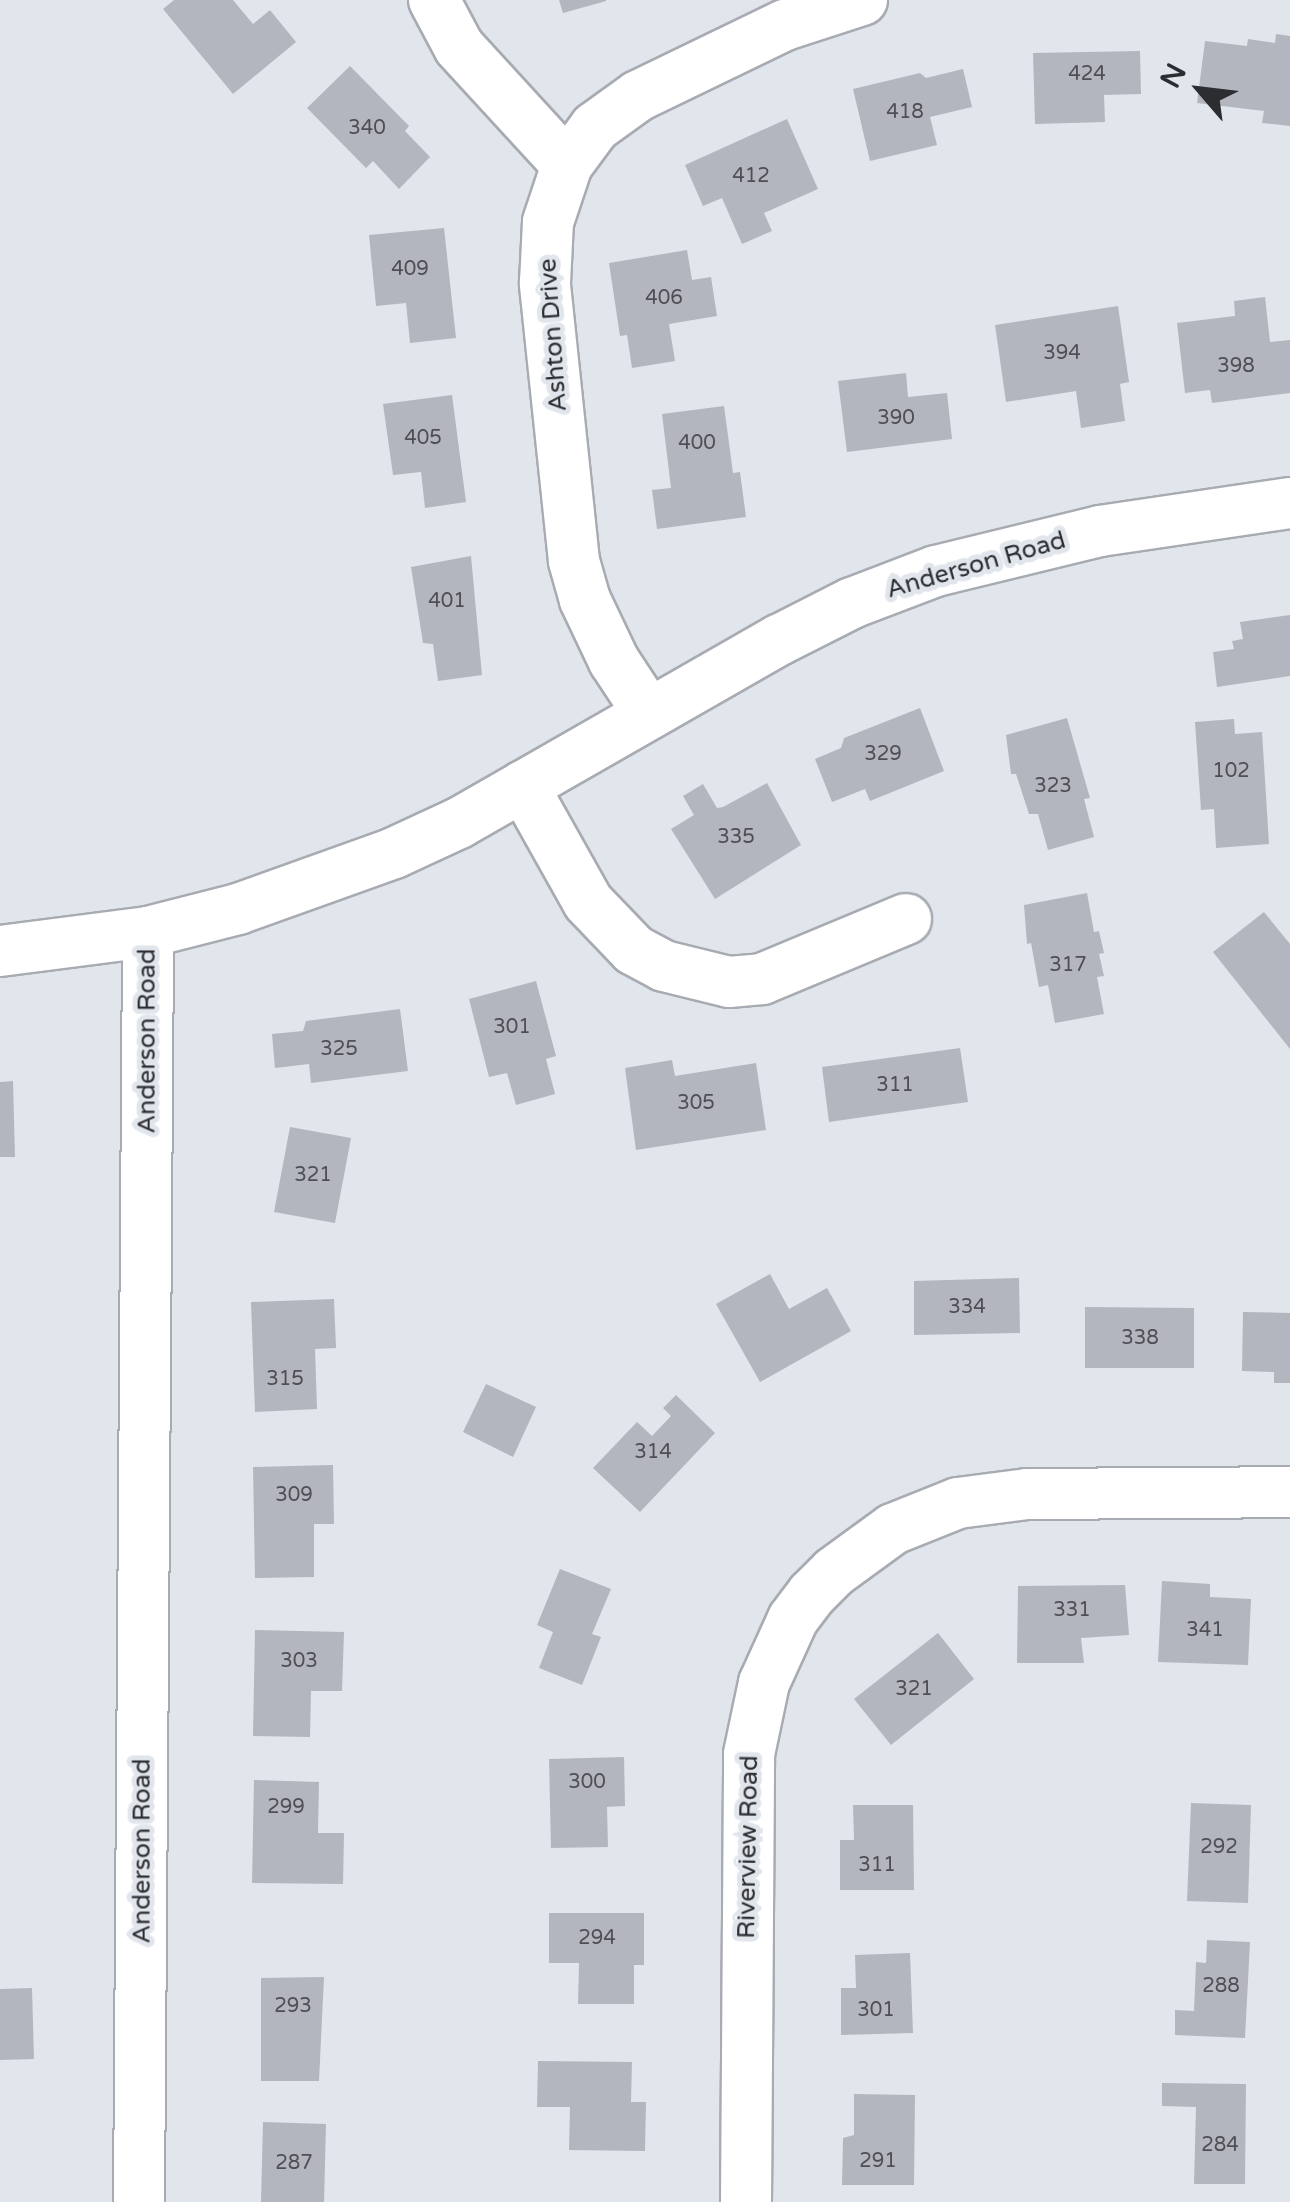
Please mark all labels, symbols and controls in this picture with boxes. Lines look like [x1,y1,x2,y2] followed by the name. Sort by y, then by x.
[1150,40,1250,140] north arrow
[1153,58,1194,94] text: N
[1068,62,1106,86] house number: 424
[886,100,924,124] house number: 418
[348,116,386,140] house number: 340
[732,164,770,188] house number: 412
[391,257,429,281] house number: 409
[533,257,573,413] street label: Ashton Drive
[645,286,683,310] house number: 406
[1043,341,1081,365] house number: 394
[1217,354,1255,378] house number: 398
[877,406,915,430] house number: 390
[404,426,442,450] house number: 405
[678,431,716,455] house number: 400
[883,525,1069,605] street label: Anderson Road
[428,589,466,613] house number: 401
[864,742,902,766] house number: 329
[1212,759,1250,783] house number: 102
[1034,774,1072,798] house number: 323
[717,825,755,849] house number: 335
[132,949,162,1133] street label: Anderson Road
[1049,953,1087,977] house number: 317
[493,1015,531,1039] house number: 301
[320,1037,358,1061] house number: 325
[876,1073,914,1097] house number: 311
[677,1091,715,1115] house number: 305
[294,1163,332,1187] house number: 321
[948,1295,986,1319] house number: 334
[1121,1326,1159,1350] house number: 338
[266,1367,304,1391] house number: 315
[634,1440,672,1464] house number: 314
[275,1483,313,1507] house number: 309
[1053,1598,1091,1622] house number: 331
[1186,1618,1224,1642] house number: 341
[280,1649,318,1673] house number: 303
[895,1677,933,1701] house number: 321
[731,1755,765,1939] street label: Riverview Road
[127,1759,157,1943] street label: Anderson Road
[568,1770,606,1794] house number: 300
[267,1795,305,1819] house number: 299
[1200,1835,1238,1859] house number: 292
[858,1853,896,1877] house number: 311
[578,1926,616,1950] house number: 294
[1202,1974,1240,1998] house number: 288
[274,1994,312,2018] house number: 293
[857,1998,895,2022] house number: 301
[1201,2133,1239,2157] house number: 284
[859,2149,897,2173] house number: 291
[275,2151,313,2175] house number: 287

